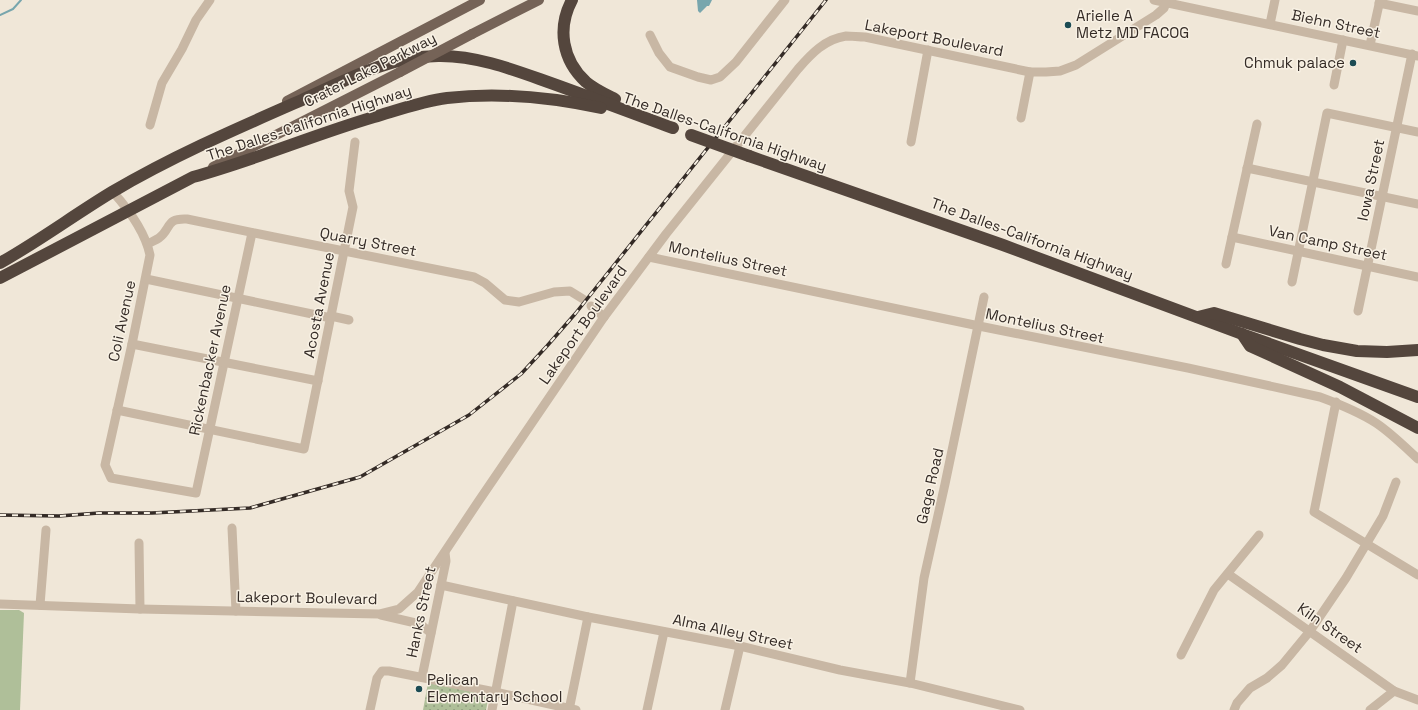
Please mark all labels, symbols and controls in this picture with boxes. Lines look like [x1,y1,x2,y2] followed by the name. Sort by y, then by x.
[1290,5,1382,42] street label: Biehn Street
[1076,6,1189,42] place label: Arielle A Metz MD FACOG
[863,15,1005,60] street label: Lakeport Boulevard
[1063,20,1073,30] marker: Arielle A Metz MD FACOG
[300,28,439,111] street label: Crater Lake Parkway
[1244,53,1345,72] place label: Chmuk palace
[1348,58,1358,68] marker: Chmuk palace
[204,80,414,165] street label: The Dalles-California Highway
[621,88,830,175] street label: The Dalles-California Highway
[1353,137,1388,222] street label: Iowa Street
[928,193,1136,284] street label: The Dalles-California Highway
[1267,221,1389,264] street label: Van Camp Street
[318,223,418,260] street label: Quarry Street
[667,237,789,280] street label: Montelius Street
[299,250,338,360] street label: Acosta Avenue
[534,262,631,388] street label: Lakeport Boulevard
[104,278,139,363] street label: Coli Avenue
[184,283,235,437] street label: Rickenbacker Avenue
[984,304,1106,347] street label: Montelius Street
[912,446,947,526] street label: Gage Road
[402,564,440,659] street label: Hanks Street
[236,587,378,608] street label: Lakeport Boulevard
[1294,598,1367,657] street label: Kiln Street
[671,609,795,654] street label: Alma Alley Street
[427,670,563,706] place label: Pelican Elementary School
[414,684,424,694] marker: Pelican Elementary School

